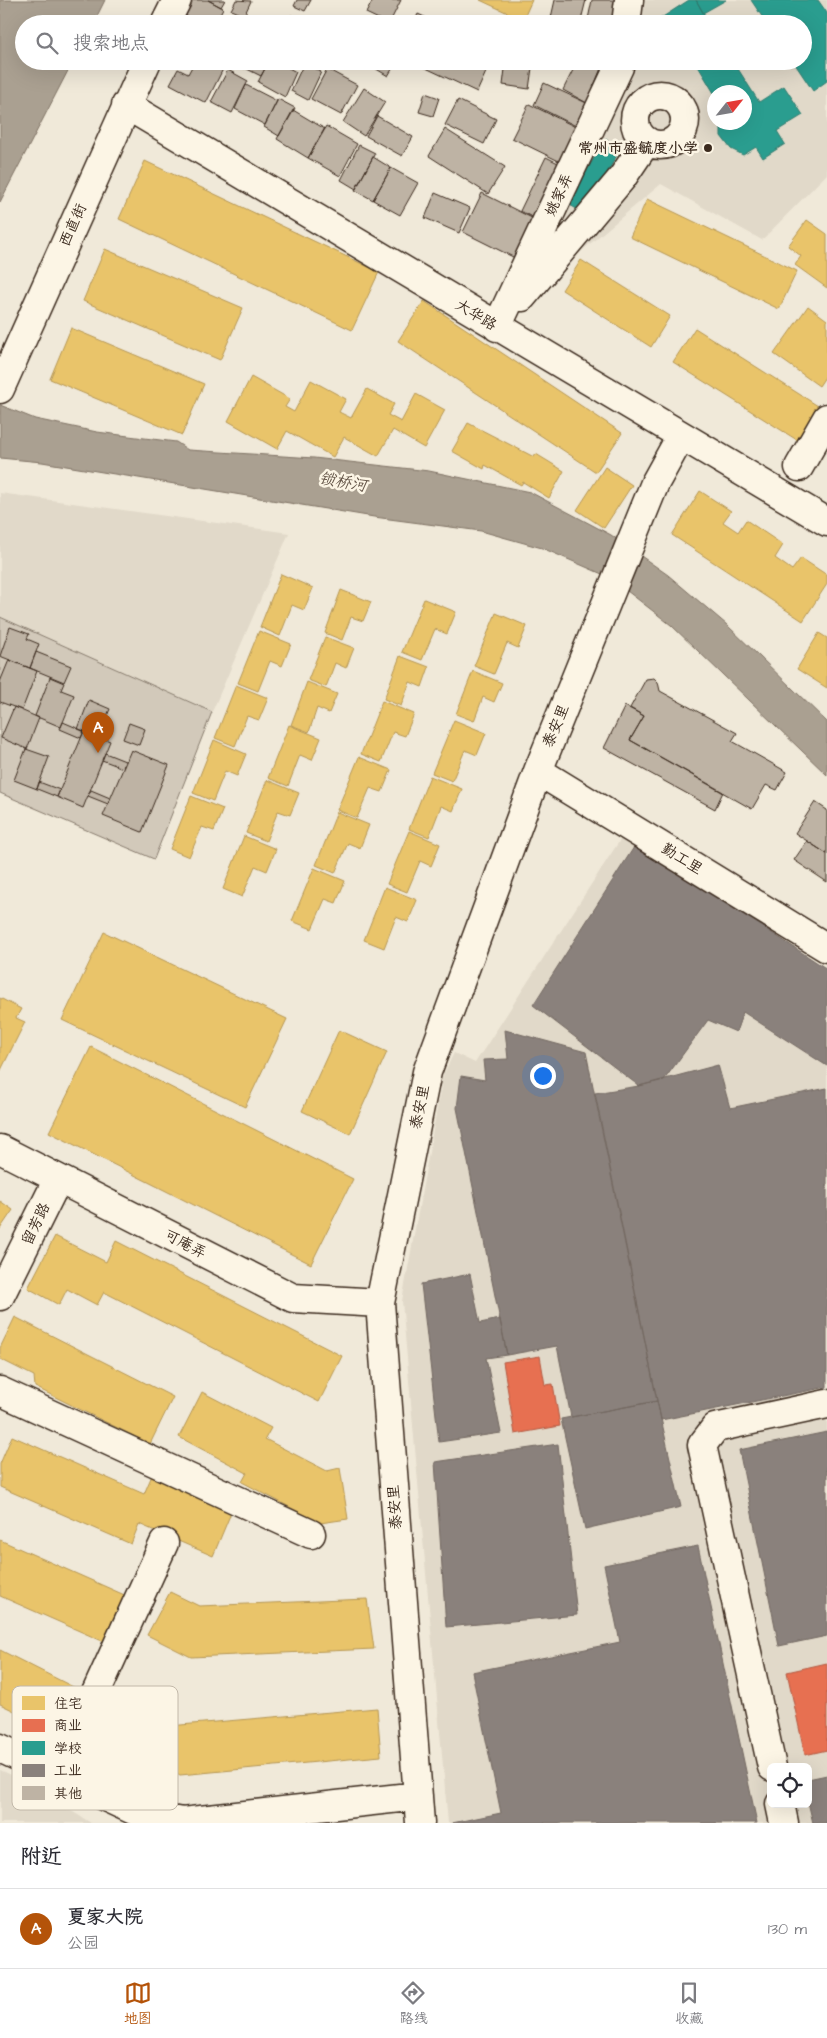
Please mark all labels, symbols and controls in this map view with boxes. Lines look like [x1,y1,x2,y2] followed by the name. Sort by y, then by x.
[15,15,812,70] search box
[33,29,61,57] icon: search
[73,30,149,57] text: 搜索地点
[707,85,752,130] north arrow
[578,138,698,159] place label: 常州市盛毓度小学
[702,142,714,154] marker: 常州市盛毓度小学
[540,170,578,220] street label: 姚家弄
[54,200,92,250] street label: 西直街
[451,294,501,336] street label: 大华路
[317,467,371,498] water label: 锁桥河
[538,701,574,751] street label: 泰安里
[82,712,114,753] pin: A
[657,838,707,880] street label: 勤工里
[530,1063,556,1089] your location
[405,1083,435,1131] street label: 泰安里
[17,1199,55,1249] street label: 留芳路
[160,1224,210,1264] street label: 可庵弄
[383,1484,407,1530] street label: 泰安里
[12,1686,178,1810] legend
[54,1694,82,1714] text: 住宅
[54,1716,82,1736] text: 商业
[54,1739,82,1759] text: 学校
[54,1761,82,1781] text: 工业
[767,1763,812,1808] map controls
[767,1763,812,1808] button: locate
[54,1784,82,1804] text: 其他
[20,1842,62,1871] text: 附近
[67,1904,143,1931] text: 夏家大院
[31,1918,41,1940] text: A
[768,1918,807,1940] text: 130 m
[67,1932,99,1954] text: 公园
[124,1979,152,2029] tab: 地图
[399,1979,427,2029] tab: 路线
[675,1979,703,2029] tab: 收藏

